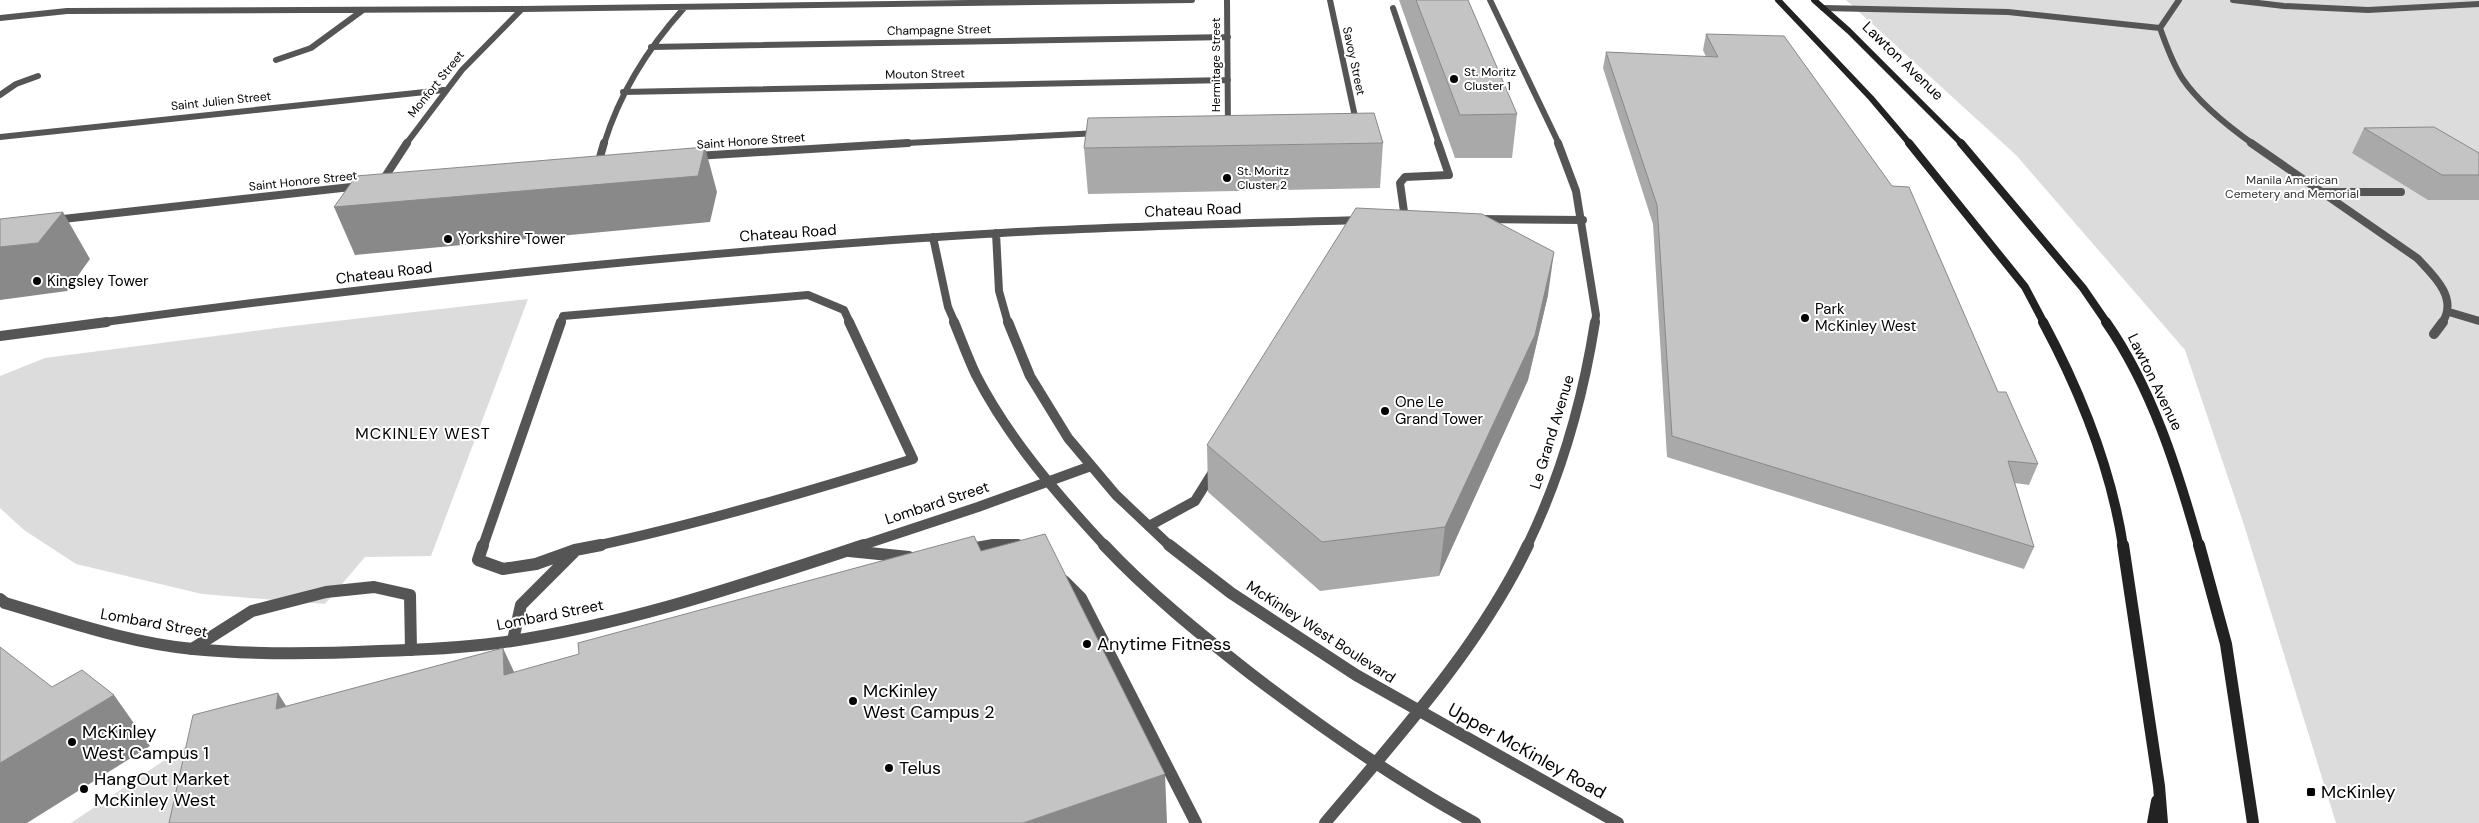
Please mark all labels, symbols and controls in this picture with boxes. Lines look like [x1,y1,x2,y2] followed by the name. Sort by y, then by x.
[1208,17,1224,112] street label: Hermitage Street
[1858,17,1948,105] street label: Lawton Avenue
[887,21,992,39] street label: Champagne Street
[1339,25,1369,97] street label: Savoy Street
[404,47,468,121] street label: Monfort Street
[1464,64,1516,94] place label: St. Moritz Cluster 1
[885,65,965,83] street label: Mouton Street
[1448,73,1460,85] marker: St. Moritz Cluster 1
[170,88,272,114] street label: Saint Julien Street
[696,129,806,153] street label: Saint Honore Street
[1237,163,1289,193] place label: St. Moritz Cluster 2
[248,167,358,195] street label: Saint Honore Street
[1221,172,1233,184] marker: St. Moritz Cluster 2
[2225,172,2359,202] park label: Manila American Cemetery and Memorial
[1144,198,1242,222] street label: Chateau Road
[739,220,837,246] street label: Chateau Road
[458,229,566,249] place label: Yorkshire Tower
[442,233,454,245] marker: Yorkshire Tower
[335,257,433,289] street label: Chateau Road
[47,271,149,291] place label: Kingsley Tower
[31,275,43,287] marker: Kingsley Tower
[1815,299,1917,336] place label: Park McKinley West
[1799,312,1811,324] marker: Park McKinley West
[2123,330,2187,434] street label: Lawton Avenue
[1525,373,1579,491] street label: Le Grand Avenue
[1395,392,1483,429] place label: One Le Grand Tower
[1379,405,1391,417] marker: One Le Grand Tower
[355,423,491,444] district label: MCKINLEY WEST
[882,477,992,529] street label: Lombard Street
[1243,576,1399,688] street label: McKinley West Boulevard
[495,595,605,635] street label: Lombard Street
[99,604,209,642] street label: Lombard Street
[1097,632,1231,656] place label: Anytime Fitness
[1081,638,1093,650] marker: Anytime Fitness
[863,679,995,724] place label: McKinley West Campus 2
[847,695,859,707] marker: McKinley West Campus 2
[1444,698,1610,804] street label: Upper McKinley Road
[82,720,209,765] place label: McKinley West Campus 1
[66,736,78,748] marker: McKinley West Campus 1
[899,756,941,780] place label: Telus
[883,762,895,774] marker: Telus
[94,767,230,812] place label: HangOut Market McKinley West
[2321,780,2395,804] place label: McKinley
[78,783,90,795] marker: HangOut Market McKinley West
[2305,786,2317,798] marker: McKinley

